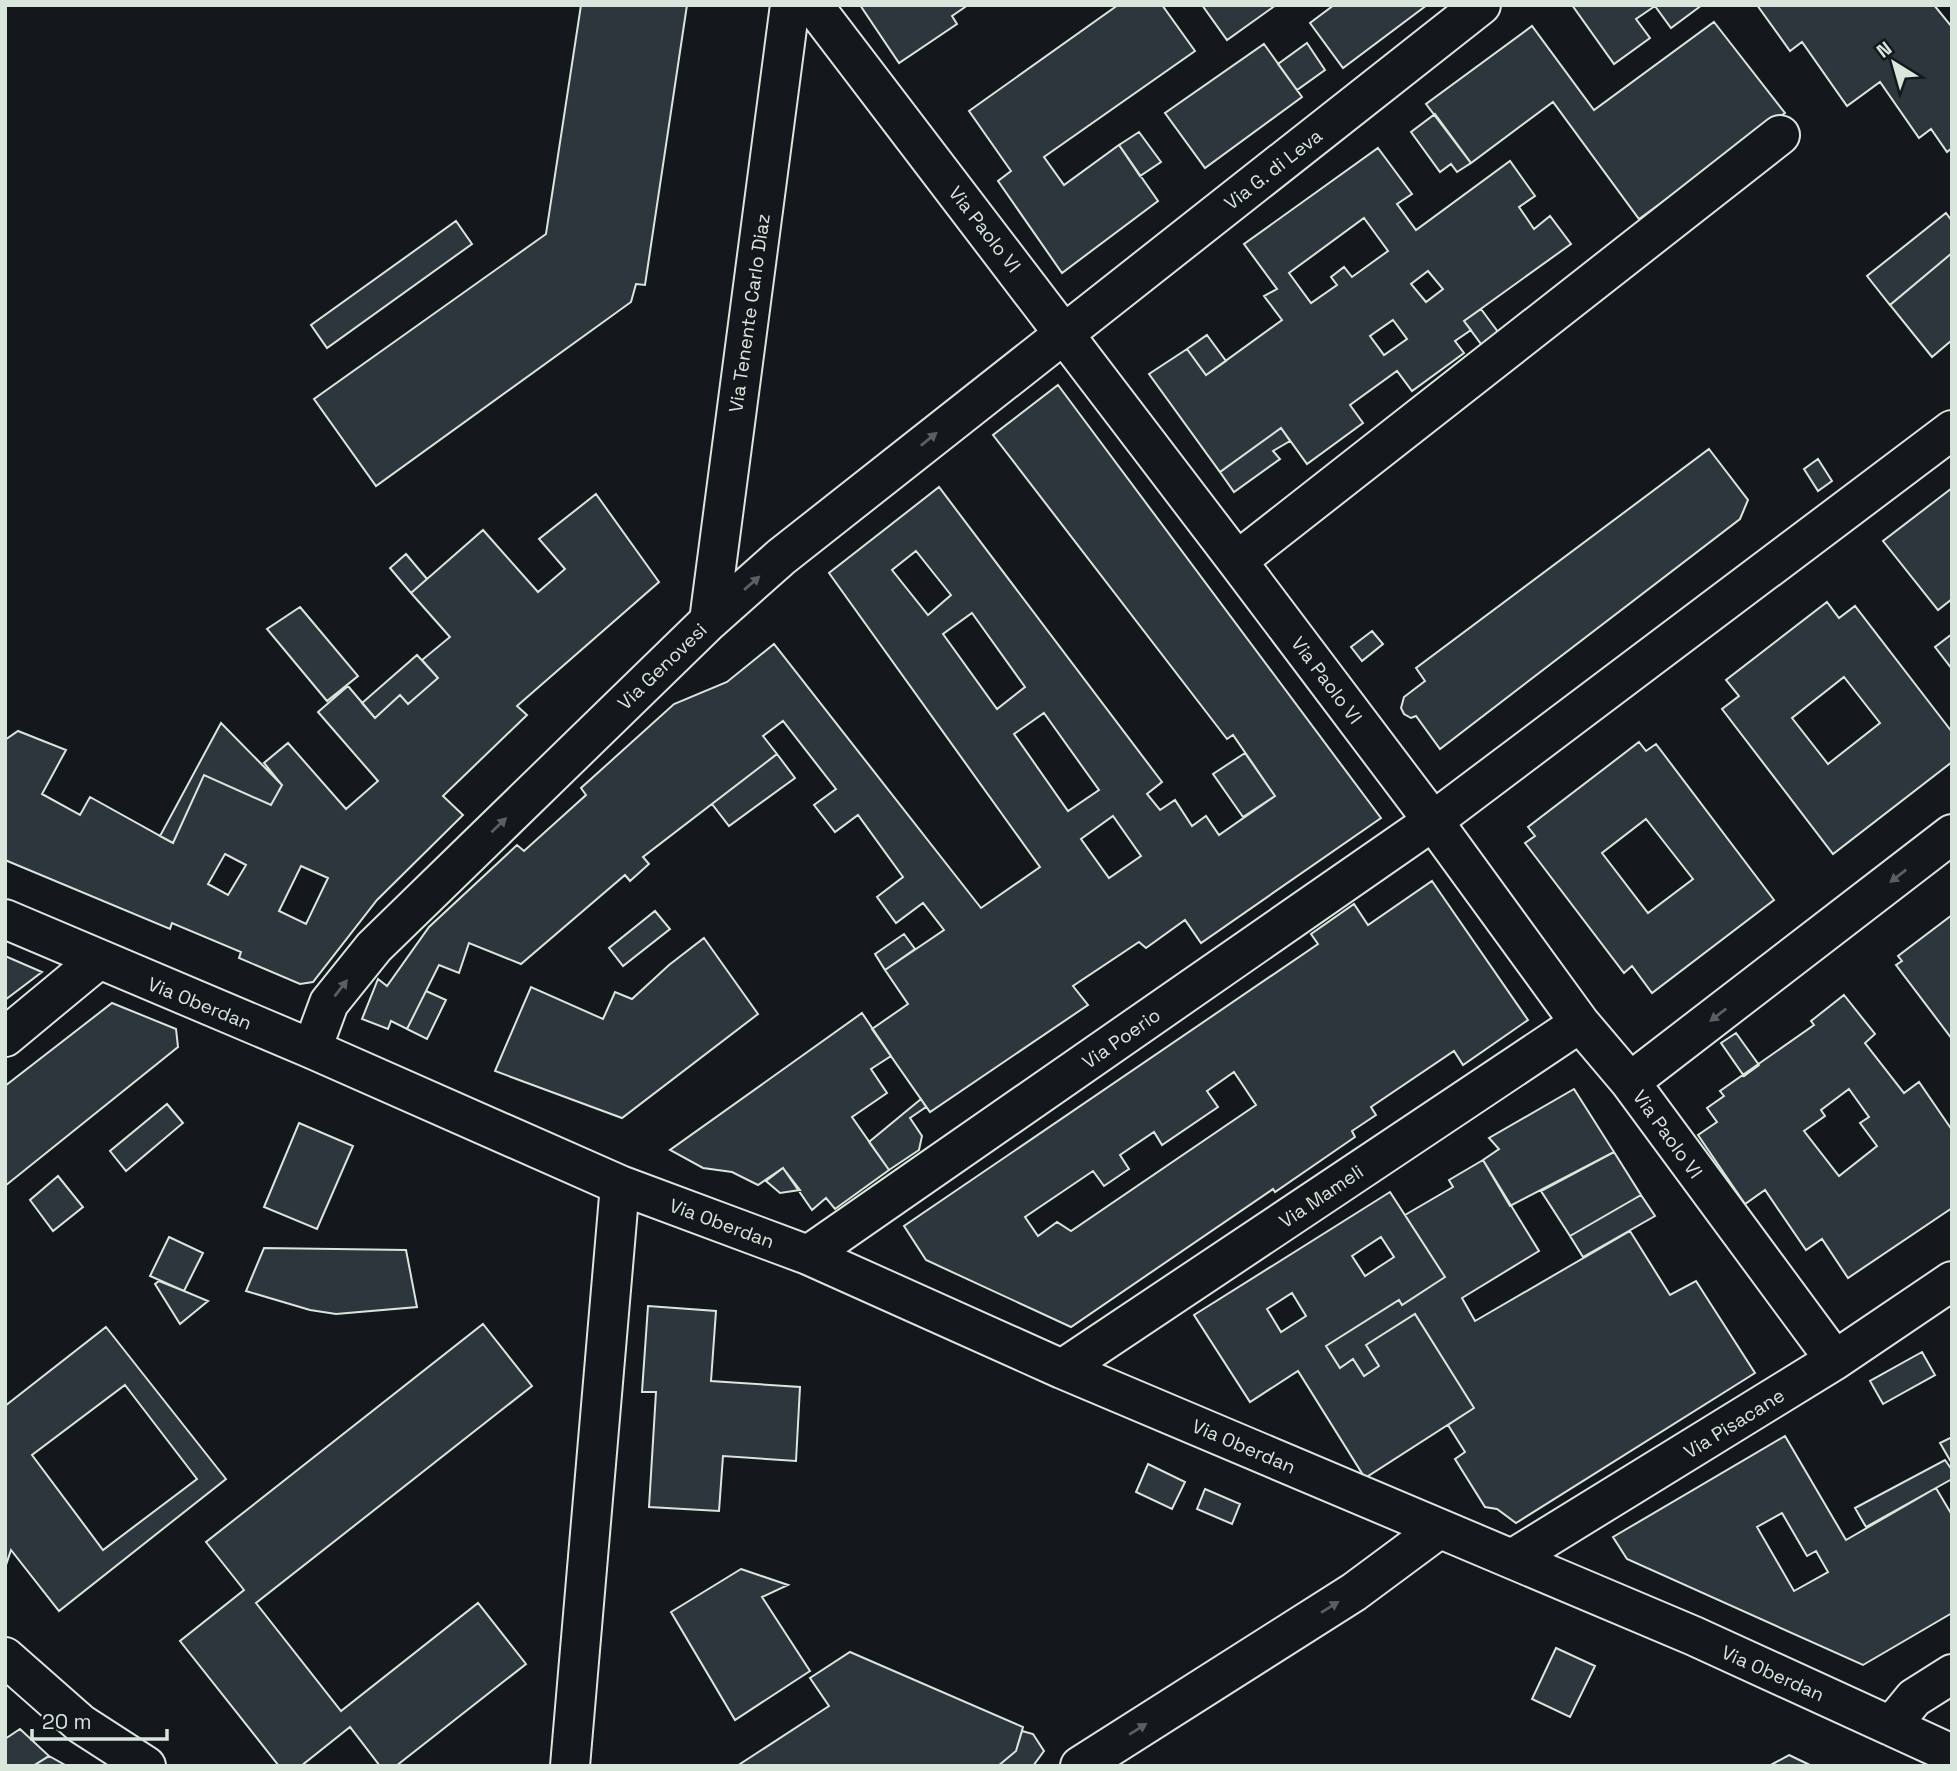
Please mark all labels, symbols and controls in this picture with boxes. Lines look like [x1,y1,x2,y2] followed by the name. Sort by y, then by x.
[1859,28,1929,98] north arrow
[1871,36,1897,64] text: N
[1219,123,1327,215] street label: Via G. di Leva
[943,181,1026,278] street label: Via Paolo VI
[723,212,776,414] street label: Via Tenente Carlo Diaz
[920,433,938,447] one-way arrow
[743,575,761,591] one-way arrow
[612,617,712,715] street label: Via Genovesi
[1286,632,1368,729] street label: Via Paolo VI
[491,816,508,833] one-way arrow
[1889,869,1907,884] one-way arrow
[144,971,256,1036] street label: Via Oberdan
[334,979,349,997] one-way arrow
[1077,1002,1165,1074] street label: Via Poerio
[1709,1008,1727,1023] one-way arrow
[1627,1085,1708,1183] street label: Via Paolo VI
[1274,1159,1368,1234] street label: Via Mameli
[666,1193,778,1254] street label: Via Oberdan
[1679,1383,1789,1464] street label: Via Pisacane
[1188,1413,1299,1479] street label: Via Oberdan
[1320,1601,1340,1614] one-way arrow
[1717,1640,1828,1707] street label: Via Oberdan
[32,1698,166,1742] scale bar
[42,1708,92,1735] text: 20 m
[1128,1723,1148,1736] one-way arrow

